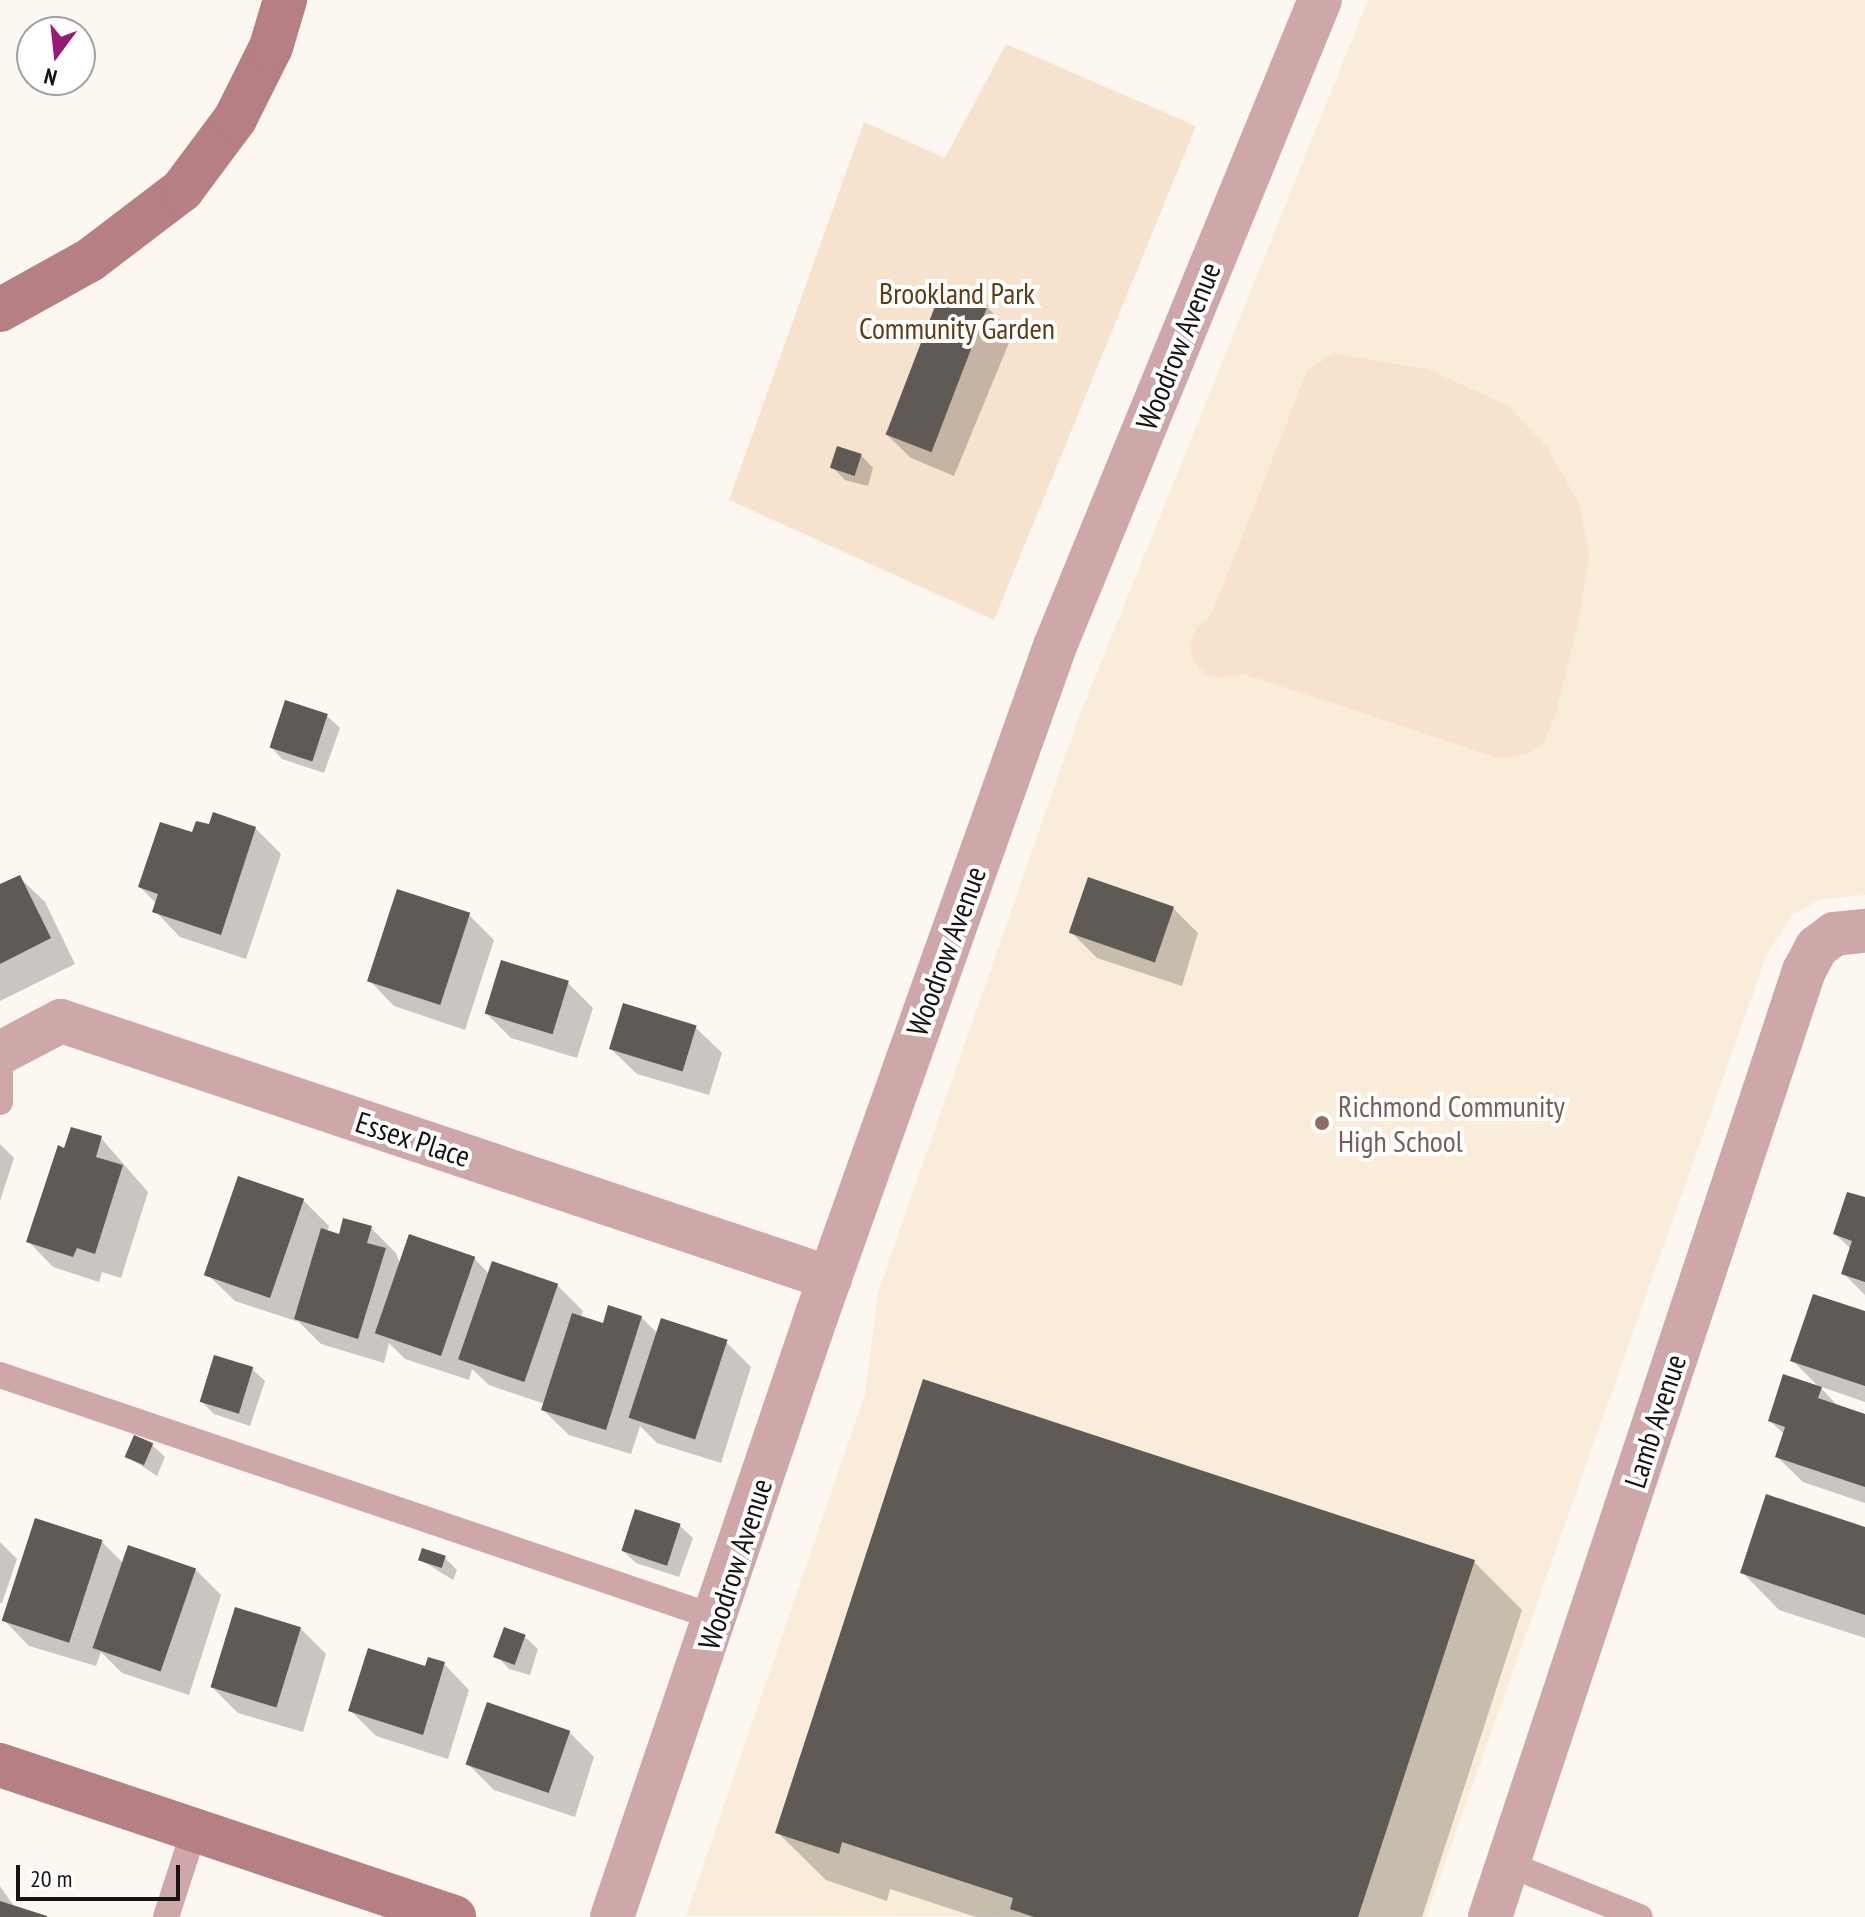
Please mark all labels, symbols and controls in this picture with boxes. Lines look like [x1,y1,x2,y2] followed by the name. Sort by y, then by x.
[16,16,96,96] north arrow
[41,62,60,92] text: N
[1128,256,1228,436] street label: Woodrow Avenue
[859,275,1055,346] park label: Brookland Park Community Garden
[899,861,993,1041] street label: Woodrow Avenue
[1338,1088,1565,1158] place label: Richmond Community High School
[351,1104,475,1174] street label: Essex Place
[1313,1114,1331,1132] marker: Richmond Community High School
[1616,1349,1694,1493] street label: Lamb Avenue
[690,1473,780,1655] street label: Woodrow Avenue
[20,1849,184,1899] scale bar
[30,1863,72,1894] text: 20 m

